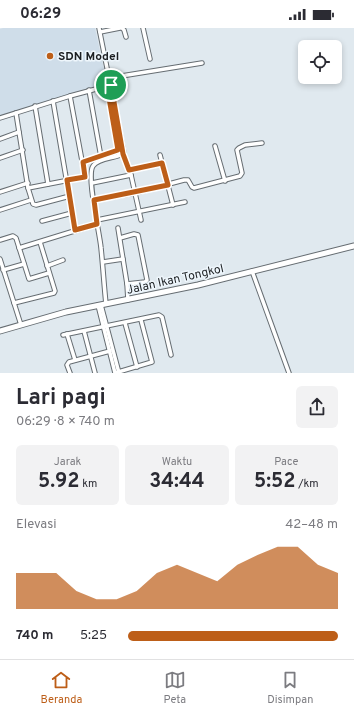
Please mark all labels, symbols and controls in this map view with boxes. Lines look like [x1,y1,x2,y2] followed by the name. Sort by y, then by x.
[20,5,61,24] text: 06:29
[298,40,342,84] map controls
[298,40,342,84] button: locate
[58,49,119,65] place label: SDN Model
[45,51,55,61] marker: SDN Model
[94,68,128,102] pin
[100,74,122,96] icon: arrive
[125,261,225,299] street label: Jalan Ikan Tongkol
[16,385,106,412] text: Lari pagi
[296,386,338,428] button: share
[16,414,115,430] text: 06:29 · 8 × 740 m
[54,455,81,469] text: Jarak
[162,455,192,469] text: Waktu
[274,455,298,469] text: Pace
[38,469,80,495] text: 5.92
[149,469,205,495] text: 34:44
[254,469,296,495] text: 5:52
[80,477,97,491] text: km
[296,477,319,491] text: /km
[16,517,57,533] text: Elevasi
[285,517,338,533] text: 42–48 m
[16,628,53,644] text: 740 m
[80,628,107,644] text: 5:25
[41,669,82,707] tab: Beranda
[163,669,186,707] tab: Peta
[267,669,313,707] tab: Disimpan

